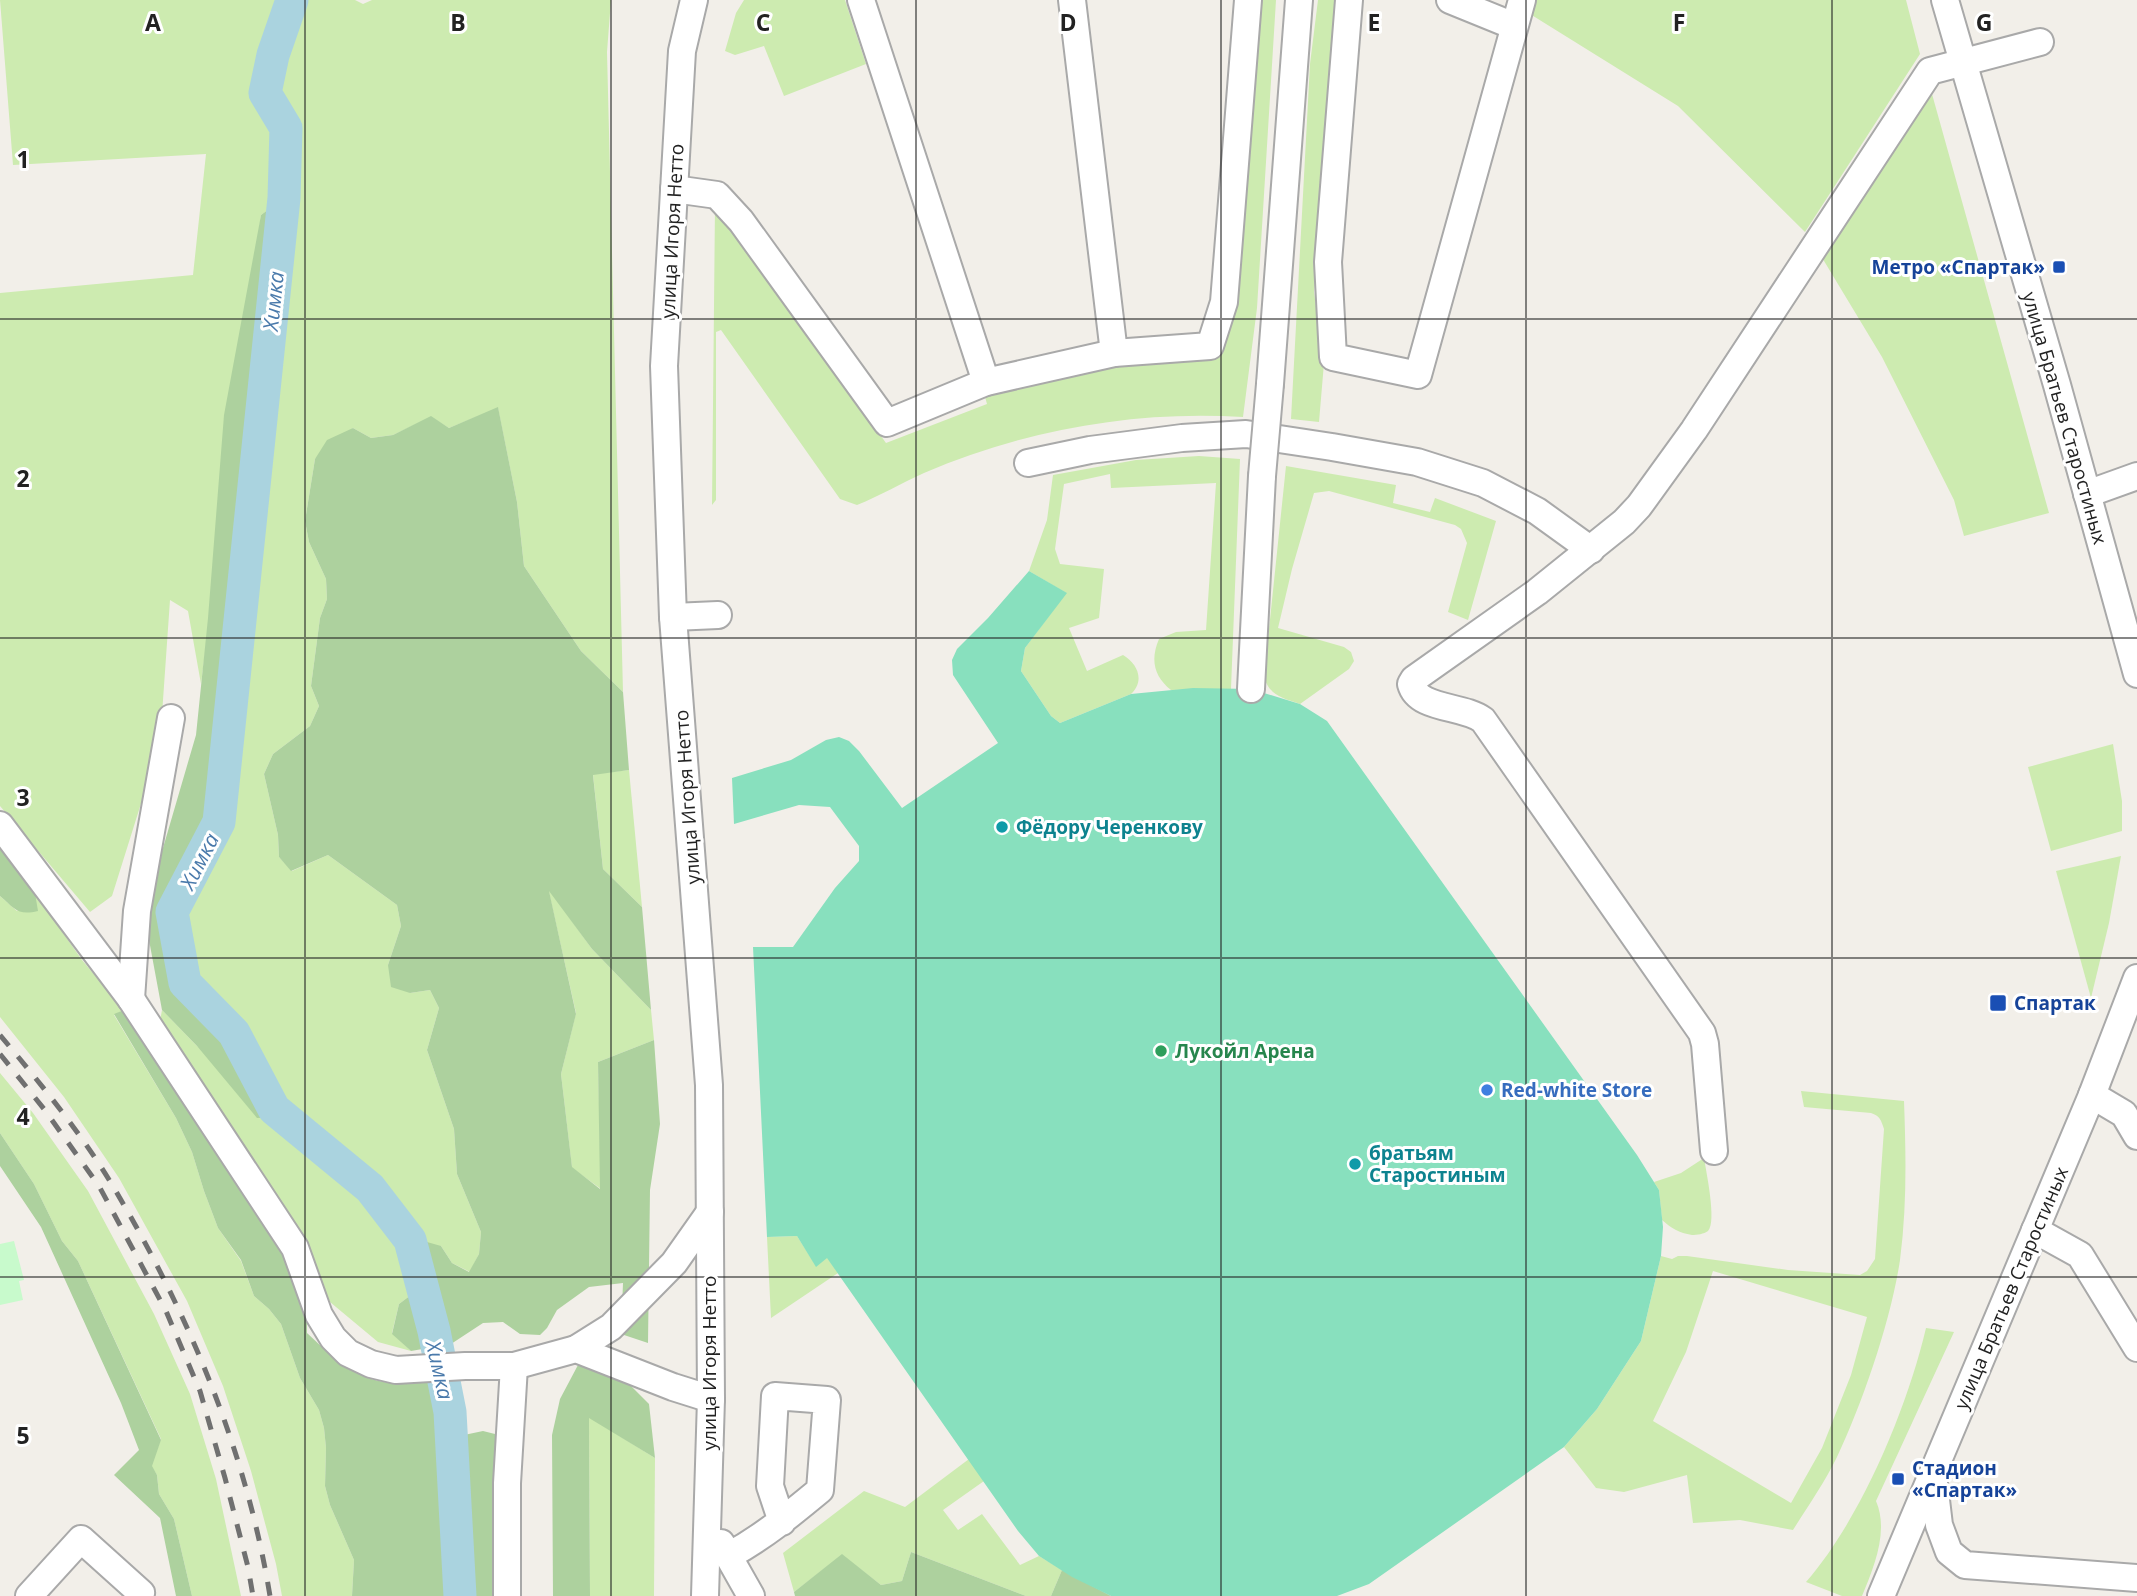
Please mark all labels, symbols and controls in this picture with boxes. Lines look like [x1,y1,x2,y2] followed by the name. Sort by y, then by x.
[145,6,161,38] text: A
[450,6,466,38] text: B
[756,6,770,38] text: C
[1059,6,1077,38] text: D
[1368,6,1380,38] text: E
[1673,6,1685,38] text: F
[1976,6,1992,38] text: G
[16,143,30,175] text: 1
[654,143,690,319] street label: улица Игоря Нетто
[1872,254,2045,280] place label: Метро «Спартак»
[2051,259,2067,275] marker: Метро «Спартак»
[256,270,290,334] water label: Химка
[2016,289,2114,547] street label: улица Братьев Старостиных
[16,462,30,494] text: 2
[668,709,706,885] street label: улица Игоря Нетто
[16,781,30,813] text: 3
[1016,814,1203,840] place label: Фёдору Черенкову
[994,819,1010,835] marker: Фёдору Черенкову
[172,828,225,896] water label: Химка
[2014,990,2096,1016] place label: Спартак
[1988,993,2008,1013] marker: Спартак
[1175,1038,1315,1064] place label: Лукойл Арена
[1153,1043,1169,1059] marker: Лукойл Арена
[1501,1077,1652,1103] place label: Red-white Store
[1479,1082,1495,1098] marker: Red-white Store
[16,1100,30,1132] text: 4
[1369,1140,1506,1188] place label: братьям Старостиным
[1347,1156,1363,1172] marker: братьям Старостиным
[1948,1163,2074,1413] street label: улица Братьев Старостиных
[696,1276,722,1451] street label: улица Игоря Нетто
[419,1336,460,1402] water label: Химка
[16,1419,30,1451] text: 5
[1912,1455,2017,1503] place label: Стадион «Спартак»
[1890,1471,1906,1487] marker: Стадион «Спартак»

